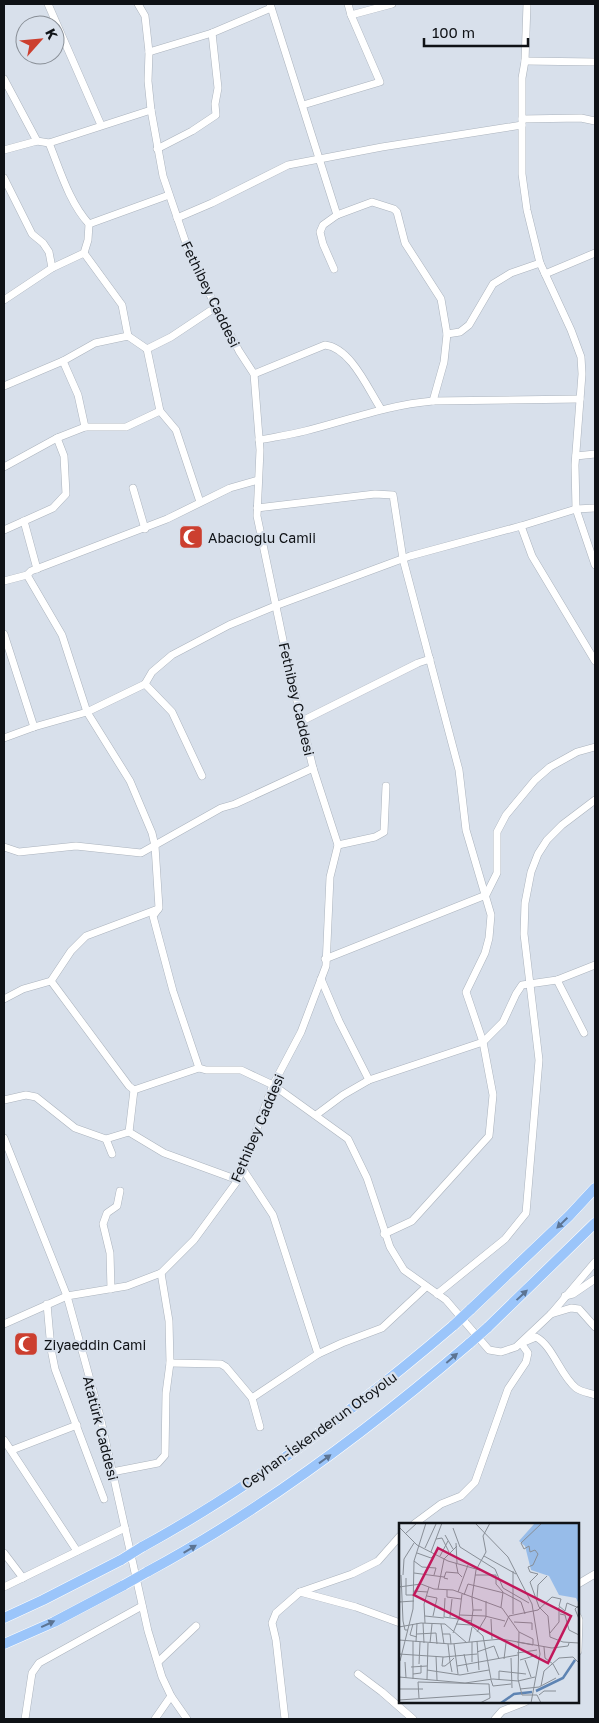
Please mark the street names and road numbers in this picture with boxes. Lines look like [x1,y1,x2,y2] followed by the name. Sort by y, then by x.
[178,238,244,350] street label: Fethibey Caddesi
[276,641,318,757] street label: Fethibey Caddesi
[227,1071,287,1185] street label: Fethibey Caddesi
[238,1368,400,1492] street label: Ceyhan-İskenderun Otoyolu
[80,1374,122,1482] street label: Atatürk Caddesi

